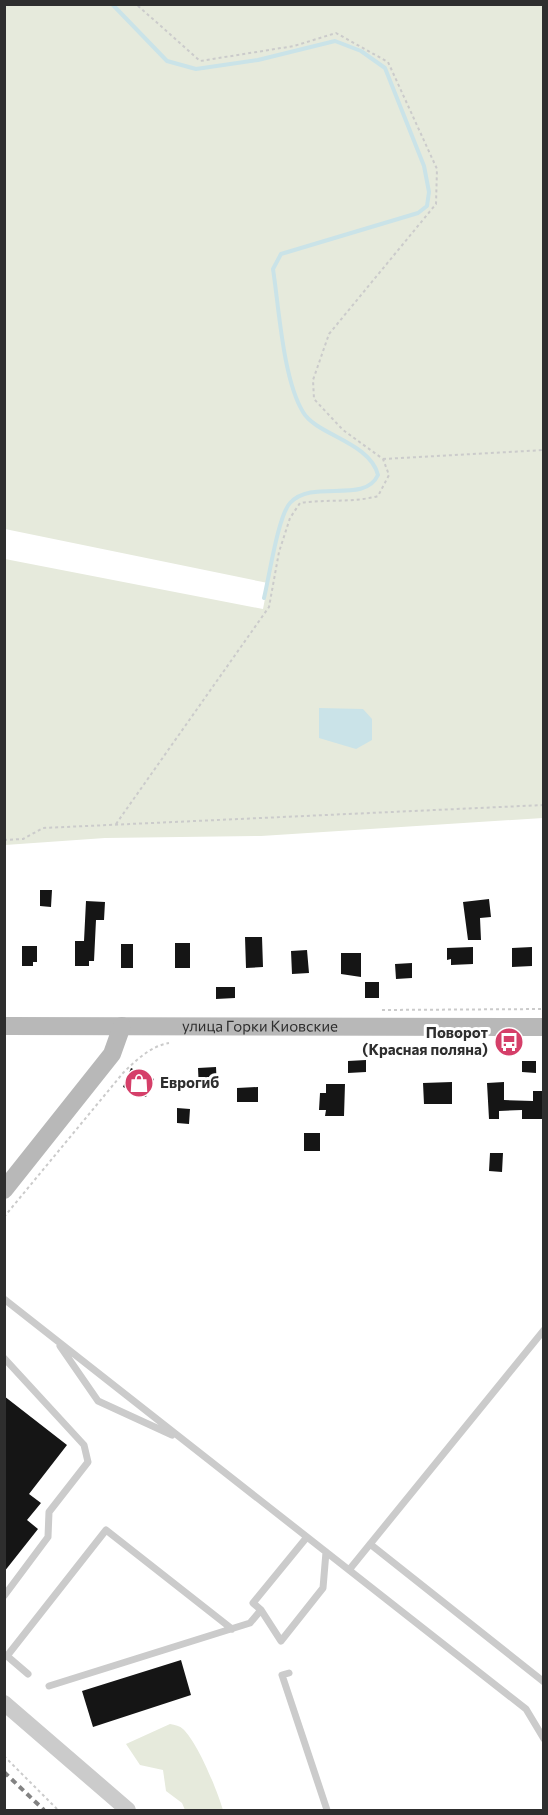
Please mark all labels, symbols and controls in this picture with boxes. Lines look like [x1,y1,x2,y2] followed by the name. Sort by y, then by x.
[182,1016,338,1035] street label: улица Горки Киовские
[362,1023,488,1058] place label: Поворот (Красная поляна)
[493,1026,525,1058] bus stop icon: Поворот (Красная поляна)
[123,1067,155,1099] shop icon: Еврогиб
[160,1073,219,1091] place label: Еврогиб

